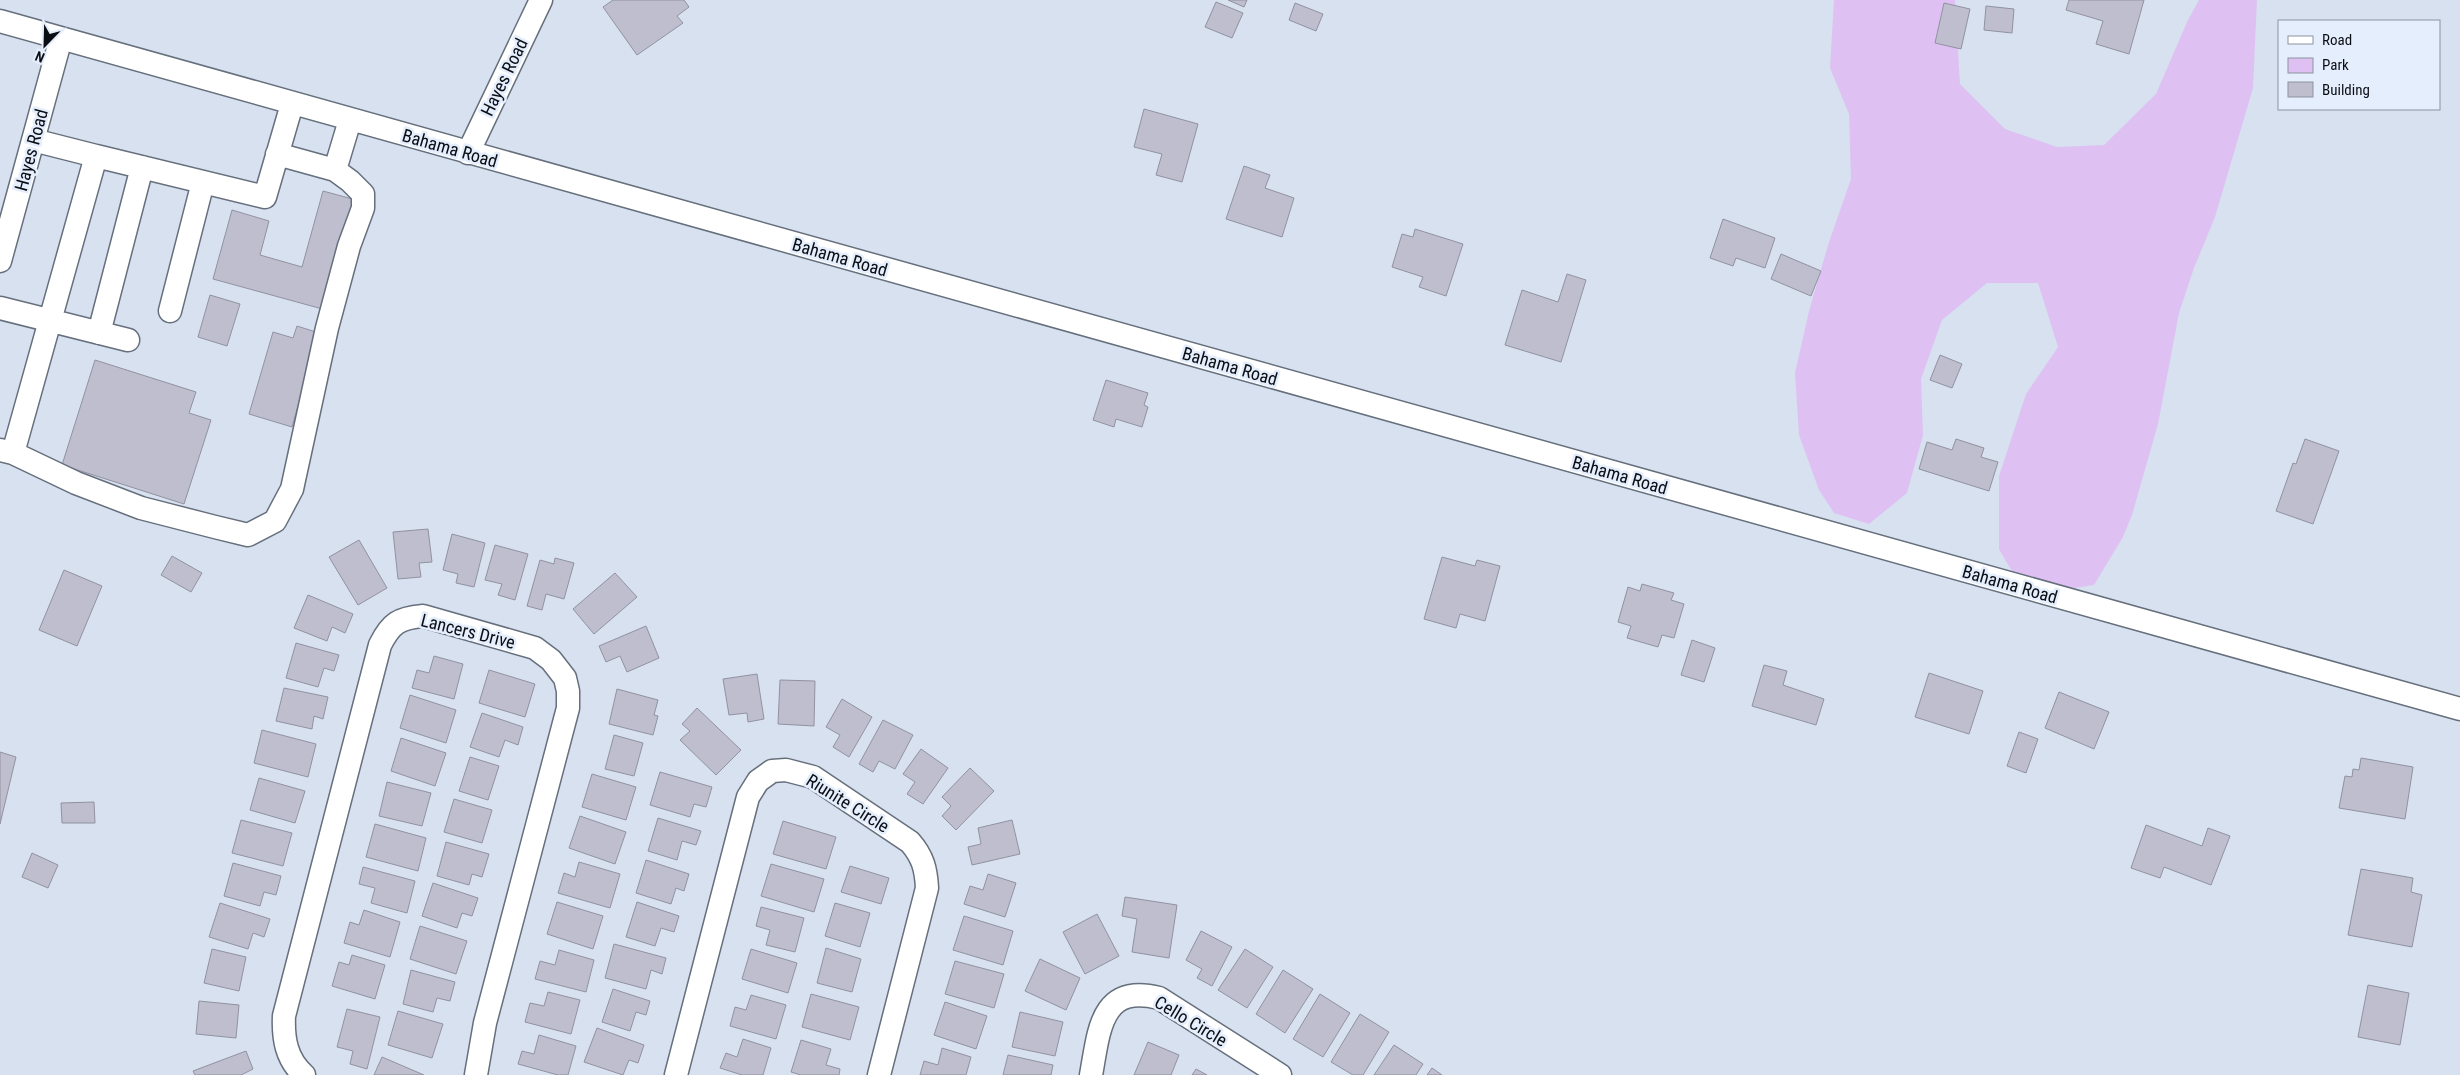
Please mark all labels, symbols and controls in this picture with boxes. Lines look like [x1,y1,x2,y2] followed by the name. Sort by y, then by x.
[20,20,70,70] north arrow
[2278,20,2440,110] legend
[2322,31,2352,49] text: Road
[476,35,532,119] street label: Hayes Road
[33,48,47,66] text: N
[2322,56,2349,74] text: Park
[2322,81,2370,99] text: Building
[10,107,52,193] street label: Hayes Road
[400,124,500,172] street label: Bahama Road
[790,233,890,281] street label: Bahama Road
[1180,342,1280,390] street label: Bahama Road
[1570,451,1670,499] street label: Bahama Road
[1960,560,2060,608] street label: Bahama Road
[419,609,517,653] street label: Lancers Drive
[803,769,893,837] street label: Riunite Circle
[1151,991,1231,1051] street label: Cello Circle

